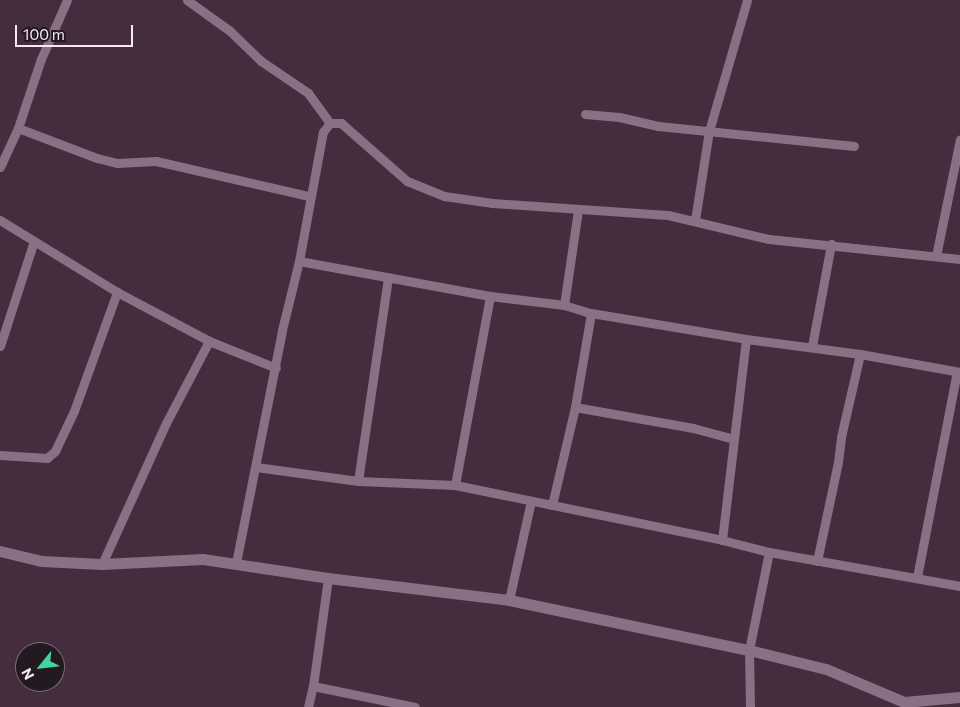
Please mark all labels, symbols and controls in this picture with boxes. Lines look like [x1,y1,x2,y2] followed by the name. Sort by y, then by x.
[18,15,135,47] scale bar
[23,25,65,43] text: 100 m
[15,642,65,692] north arrow
[17,665,37,683] text: N

